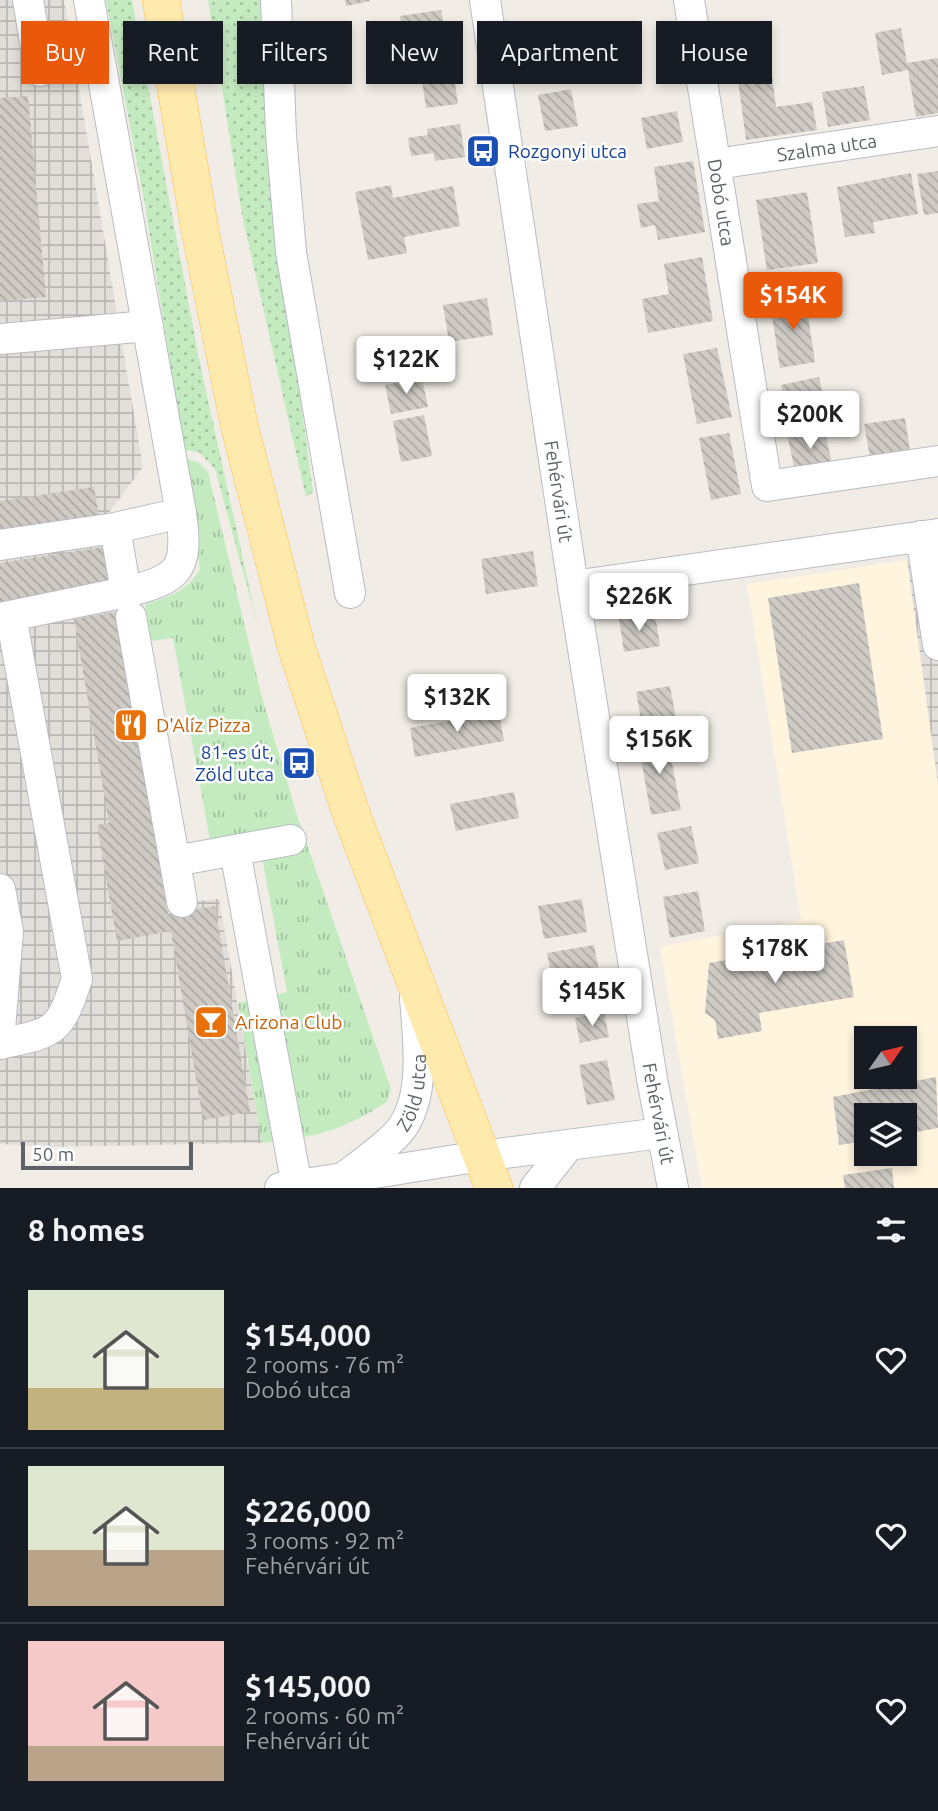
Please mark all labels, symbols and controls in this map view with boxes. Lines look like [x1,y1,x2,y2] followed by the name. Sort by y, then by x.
[21,21,109,84] chip: Buy
[123,21,223,84] chip: Rent
[237,21,352,84] chip: Filters
[366,21,463,84] chip: New
[477,21,642,84] chip: Apartment
[656,21,772,84] chip: House
[775,129,878,166] street label: Szalma utca
[464,132,502,170] bus stop icon: Rozgonyi utca
[508,140,627,162] place label: Rozgonyi utca
[704,157,739,248] street label: Dobó utca
[744,272,842,332] pin: $154K
[759,282,827,307] text: $154K
[357,336,455,396] pin: $122K
[372,346,440,371] text: $122K
[761,392,859,451] pin: $200K
[776,401,844,426] text: $200K
[540,439,577,545] street label: Fehérvári út
[590,574,688,633] pin: $226K
[605,583,673,608] text: $226K
[408,674,506,734] pin: $132K
[423,684,491,709] text: $132K
[112,706,150,744] restaurant icon: D'Alíz Pizza
[156,714,251,736] place label: D'Alíz Pizza
[610,716,708,776] pin: $156K
[625,726,693,751] text: $156K
[195,741,274,785] place label: 81-es út, Zöld utca
[280,744,318,782] bus stop icon: 81-es út, Zöld utca
[726,926,824,985] pin: $178K
[741,935,809,960] text: $178K
[543,968,641,1028] pin: $145K
[558,978,626,1003] text: $145K
[192,1003,230,1041] bar icon: Arizona Club
[235,1011,342,1033] place label: Arizona Club
[854,1026,917,1088] north arrow
[854,1026,917,1166] map controls
[392,1054,430,1135] street label: Zöld utca
[639,1061,679,1167] street label: Fehérvári út
[854,1103,917,1166] button: layers
[21,1139,192,1171] scale bar
[32,1143,74,1165] text: 50 m
[872,1211,910,1249] icon: filters
[28,1213,145,1247] text: 8 homes
[84,1318,168,1402] icon: home
[245,1318,371,1352] text: $154,000
[872,1341,910,1379] icon: heart
[245,1352,404,1377] text: 2 rooms · 76 m²
[245,1377,351,1402] text: Dobó utca
[84,1494,168,1578] icon: home
[245,1494,371,1528] text: $226,000
[872,1517,910,1555] icon: heart
[245,1528,404,1553] text: 3 rooms · 92 m²
[245,1553,370,1578] text: Fehérvári út
[84,1669,168,1753] icon: home
[245,1669,371,1703] text: $145,000
[872,1692,910,1730] icon: heart
[245,1703,404,1728] text: 2 rooms · 60 m²
[245,1728,370,1753] text: Fehérvári út

